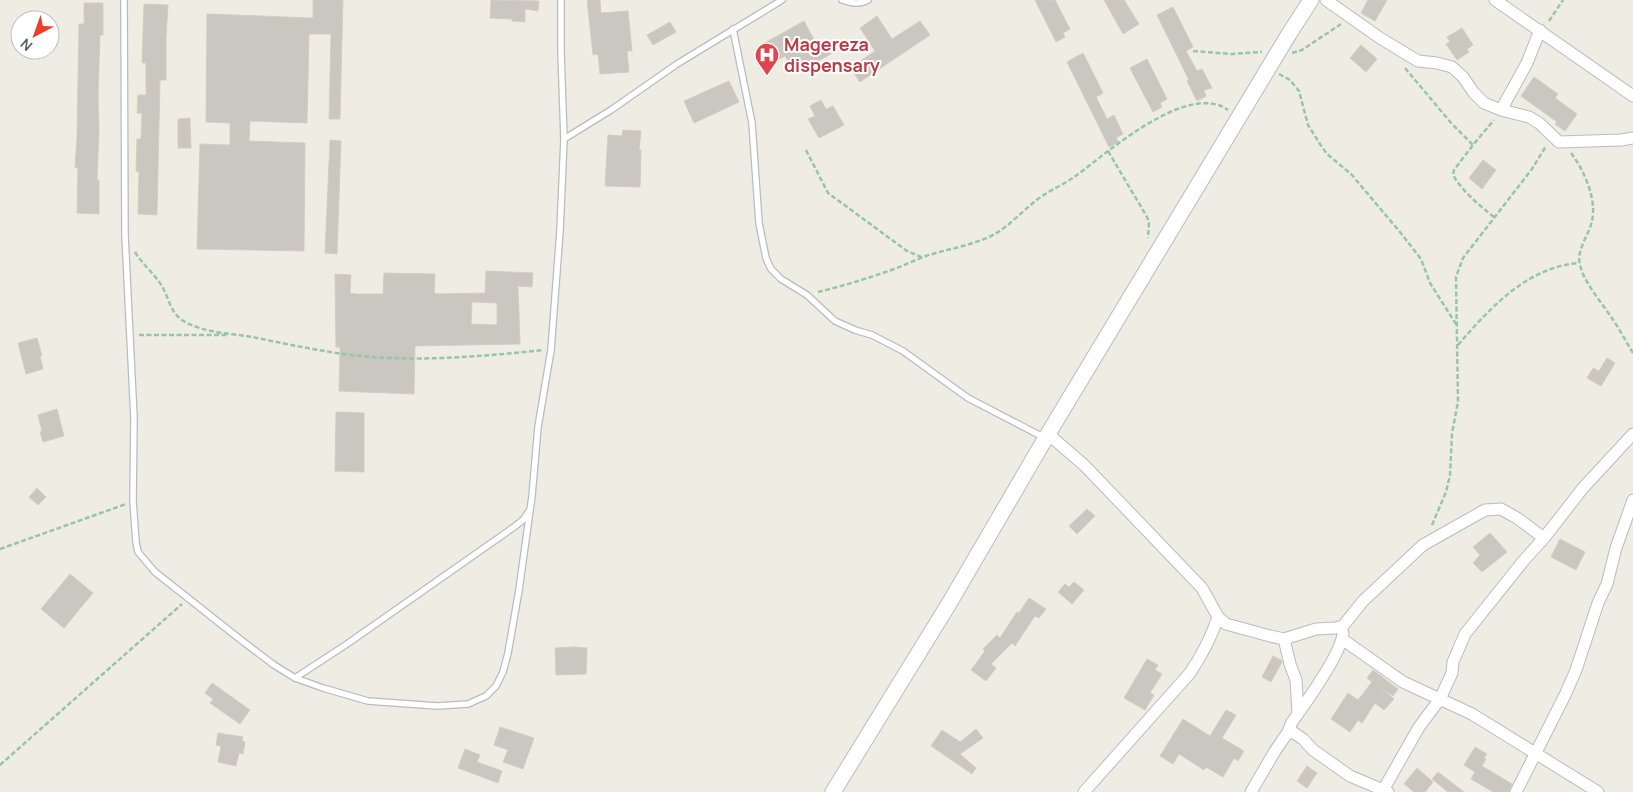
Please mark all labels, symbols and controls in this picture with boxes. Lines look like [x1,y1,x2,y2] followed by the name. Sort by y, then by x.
[10,10,60,60] north arrow
[784,32,880,77] place label: Magereza dispensary
[16,35,36,56] text: N
[754,42,780,76] hospital icon: Magereza dispensary

